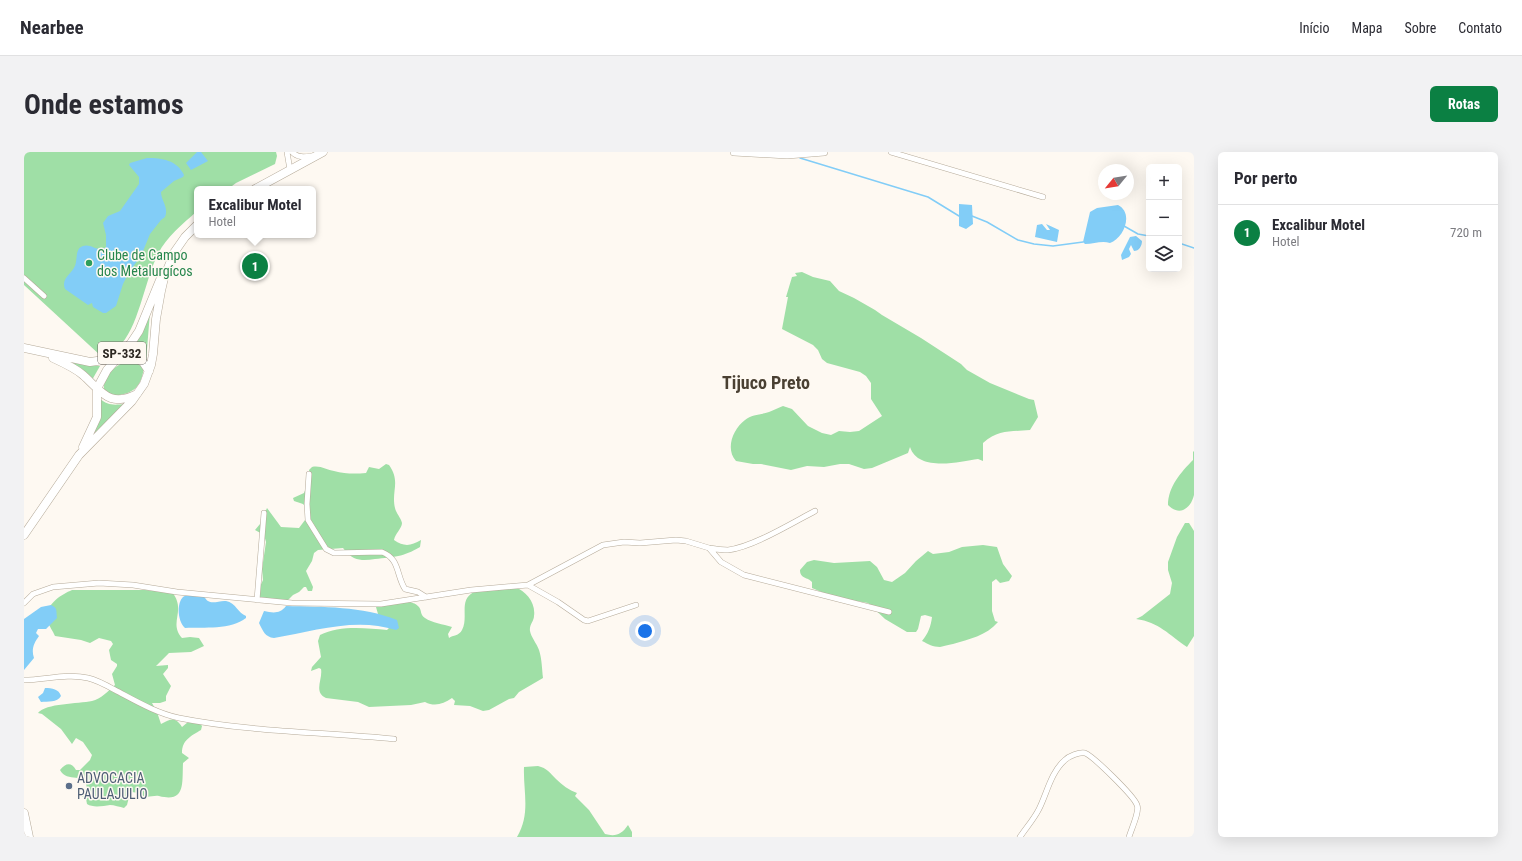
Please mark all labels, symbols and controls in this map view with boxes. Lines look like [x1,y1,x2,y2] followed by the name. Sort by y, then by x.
[20,16,84,39] text: Nearbee
[1299,20,1330,36] text: Início
[1352,20,1382,36] text: Mapa
[1404,20,1436,36] text: Sobre
[1458,20,1502,36] text: Contato
[1430,86,1498,122] button: Rotas
[24,88,184,121] text: Onde estamos
[1098,164,1134,200] north arrow
[1146,164,1182,272] map controls
[1146,164,1182,200] button: +
[1234,168,1298,188] text: Por perto
[194,186,316,238] popup
[208,196,302,214] text: Excalibur Motel
[1146,200,1182,236] button: −
[208,214,236,229] text: Hotel
[1272,216,1365,234] text: Excalibur Motel
[1244,225,1250,240] text: 1
[1450,225,1482,240] text: 720 m
[1272,234,1300,249] text: Hotel
[1146,236,1182,272] button: layers
[97,247,193,279] place label: Clube de Campo dos Metalurgícos
[242,251,268,281] pin: 1
[84,258,94,268] marker: Clube de Campo dos Metalurgícos
[98,342,146,364] road number: SP-332
[722,372,810,393] district label: Tijuco Preto
[635,621,655,641] your location
[77,770,148,802] place label: ADVOCACIA PAULAJULIO
[64,781,74,791] marker: ADVOCACIA PAULAJULIO

